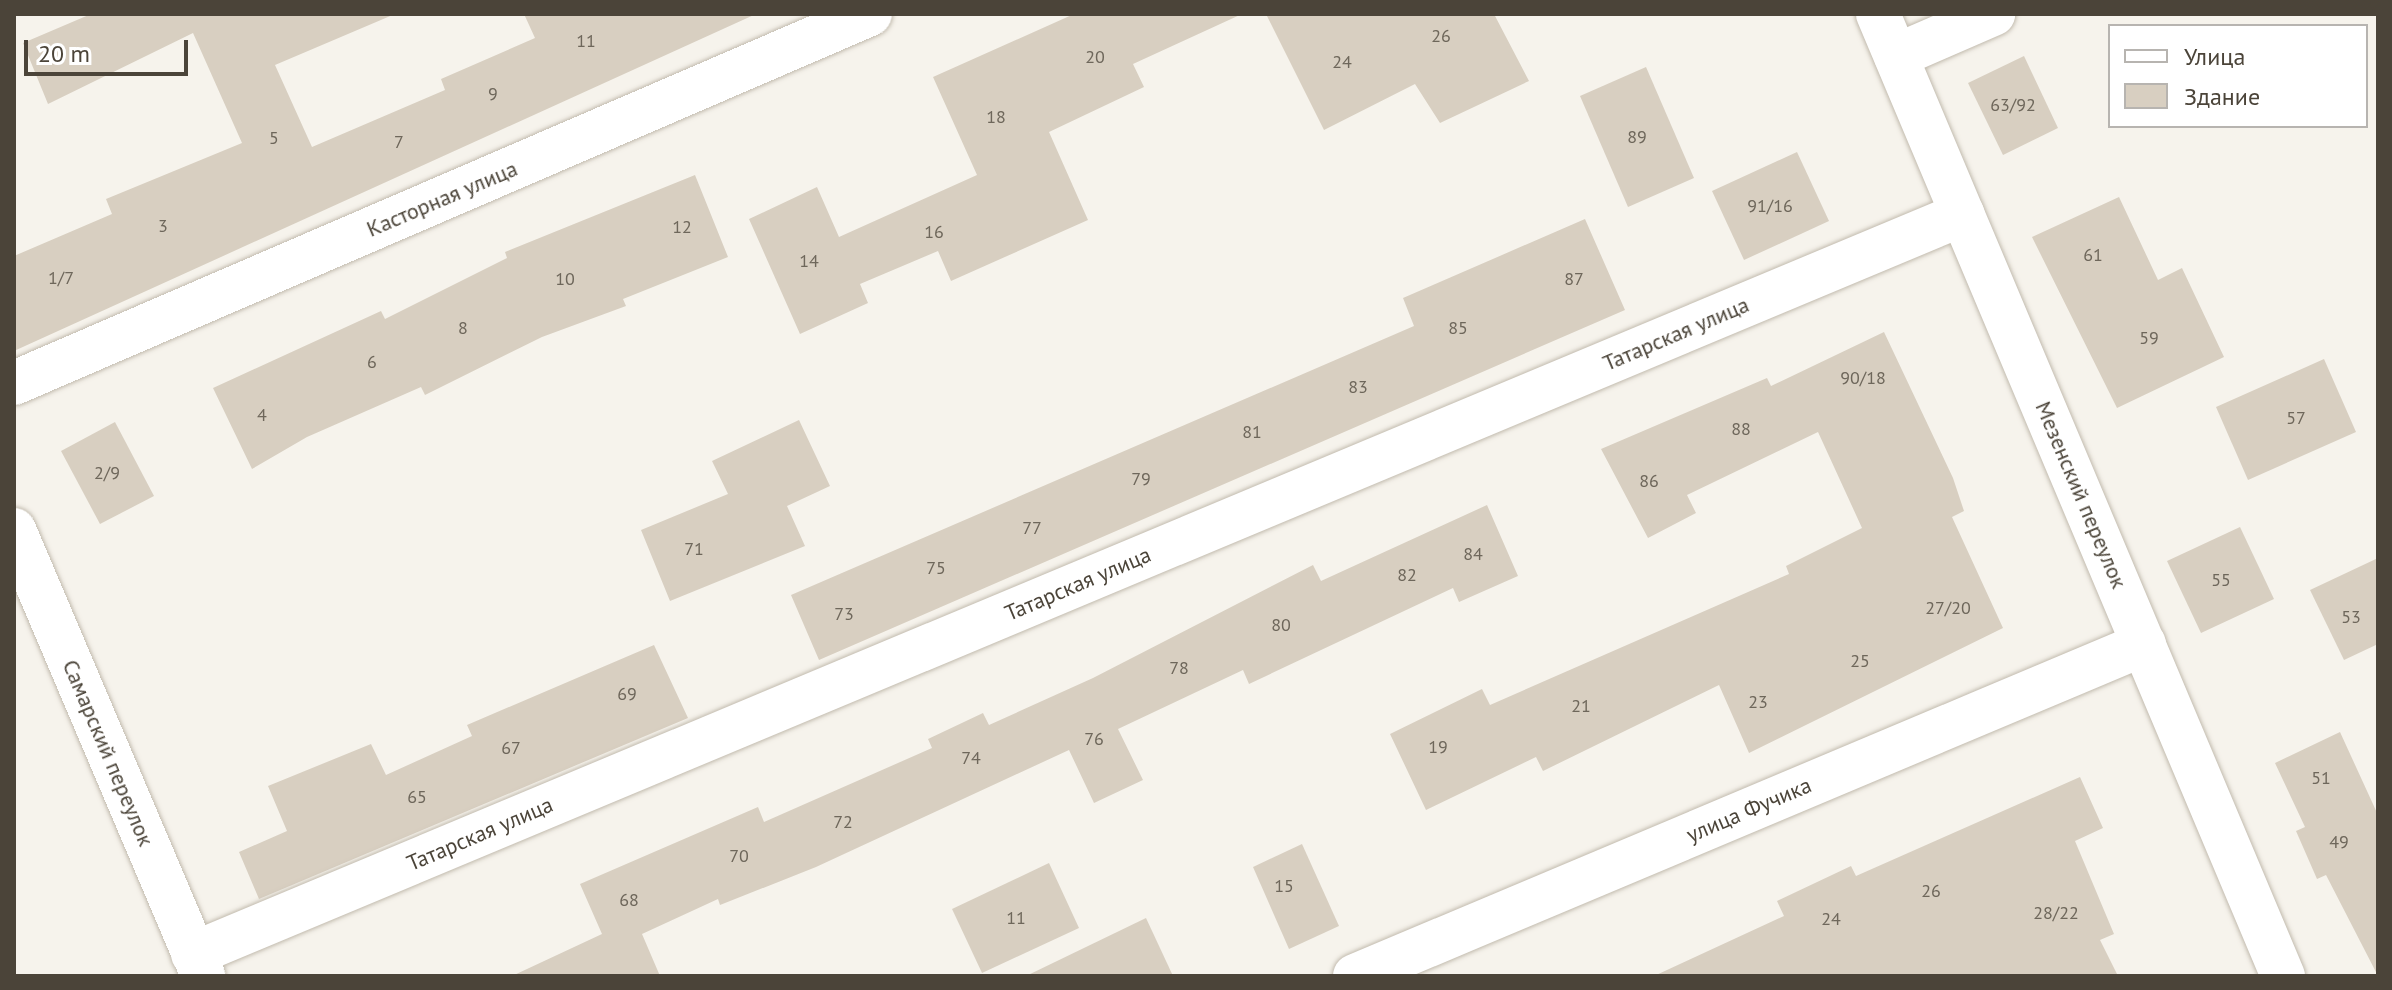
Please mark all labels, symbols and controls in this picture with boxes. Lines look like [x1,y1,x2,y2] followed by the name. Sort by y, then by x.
[28,24,192,74] scale bar
[2108,24,2368,128] legend
[1431,25,1451,47] house number: 26
[576,30,596,52] house number: 11
[38,38,90,69] text: 20 m
[2184,41,2245,72] text: Улица
[1085,46,1105,68] house number: 20
[1332,51,1352,73] house number: 24
[2184,81,2260,112] text: Здание
[488,83,498,105] house number: 9
[1990,94,2036,116] house number: 63/92
[986,106,1006,128] house number: 18
[1627,126,1647,148] house number: 89
[269,127,279,149] house number: 5
[394,131,404,153] house number: 7
[363,155,521,243] street label: Касторная улица
[1747,195,1793,217] house number: 91/16
[158,215,168,237] house number: 3
[672,216,692,238] house number: 12
[924,221,944,243] house number: 16
[2083,244,2103,266] house number: 61
[799,250,819,272] house number: 14
[48,267,74,289] house number: 1/7
[555,268,575,290] house number: 10
[1564,268,1584,290] house number: 87
[1599,291,1753,377] street label: Татарская улица
[458,317,468,339] house number: 8
[1448,317,1468,339] house number: 85
[2139,327,2159,349] house number: 59
[367,351,377,373] house number: 6
[1840,367,1886,389] house number: 90/18
[1348,376,1368,398] house number: 83
[2030,397,2132,593] street label: Мезенский переулок
[257,404,267,426] house number: 4
[2286,407,2306,429] house number: 57
[1731,418,1751,440] house number: 88
[1242,421,1262,443] house number: 81
[94,462,120,484] house number: 2/9
[1131,468,1151,490] house number: 79
[1639,470,1659,492] house number: 86
[1022,517,1042,539] house number: 77
[684,538,704,560] house number: 71
[1001,541,1155,627] street label: Татарская улица
[1463,543,1483,565] house number: 84
[926,557,946,579] house number: 75
[1397,564,1417,586] house number: 82
[2211,569,2231,591] house number: 55
[1925,597,1971,619] house number: 27/20
[834,603,854,625] house number: 73
[2341,606,2361,628] house number: 53
[1271,614,1291,636] house number: 80
[1850,650,1870,672] house number: 25
[57,656,159,850] street label: Самарский переулок
[1169,657,1189,679] house number: 78
[617,683,637,705] house number: 69
[1748,691,1768,713] house number: 23
[1571,695,1591,717] house number: 21
[1084,728,1104,750] house number: 76
[1428,736,1448,758] house number: 19
[501,737,521,759] house number: 67
[961,747,981,769] house number: 74
[2311,767,2331,789] house number: 51
[1683,772,1815,848] street label: улица Фучика
[407,786,427,808] house number: 65
[403,791,557,877] street label: Татарская улица
[833,811,853,833] house number: 72
[2329,831,2349,853] house number: 49
[729,845,749,867] house number: 70
[1274,875,1294,897] house number: 15
[1921,880,1941,902] house number: 26
[619,889,639,911] house number: 68
[2033,902,2079,924] house number: 28/22
[1006,907,1026,929] house number: 11
[1821,908,1841,930] house number: 24

